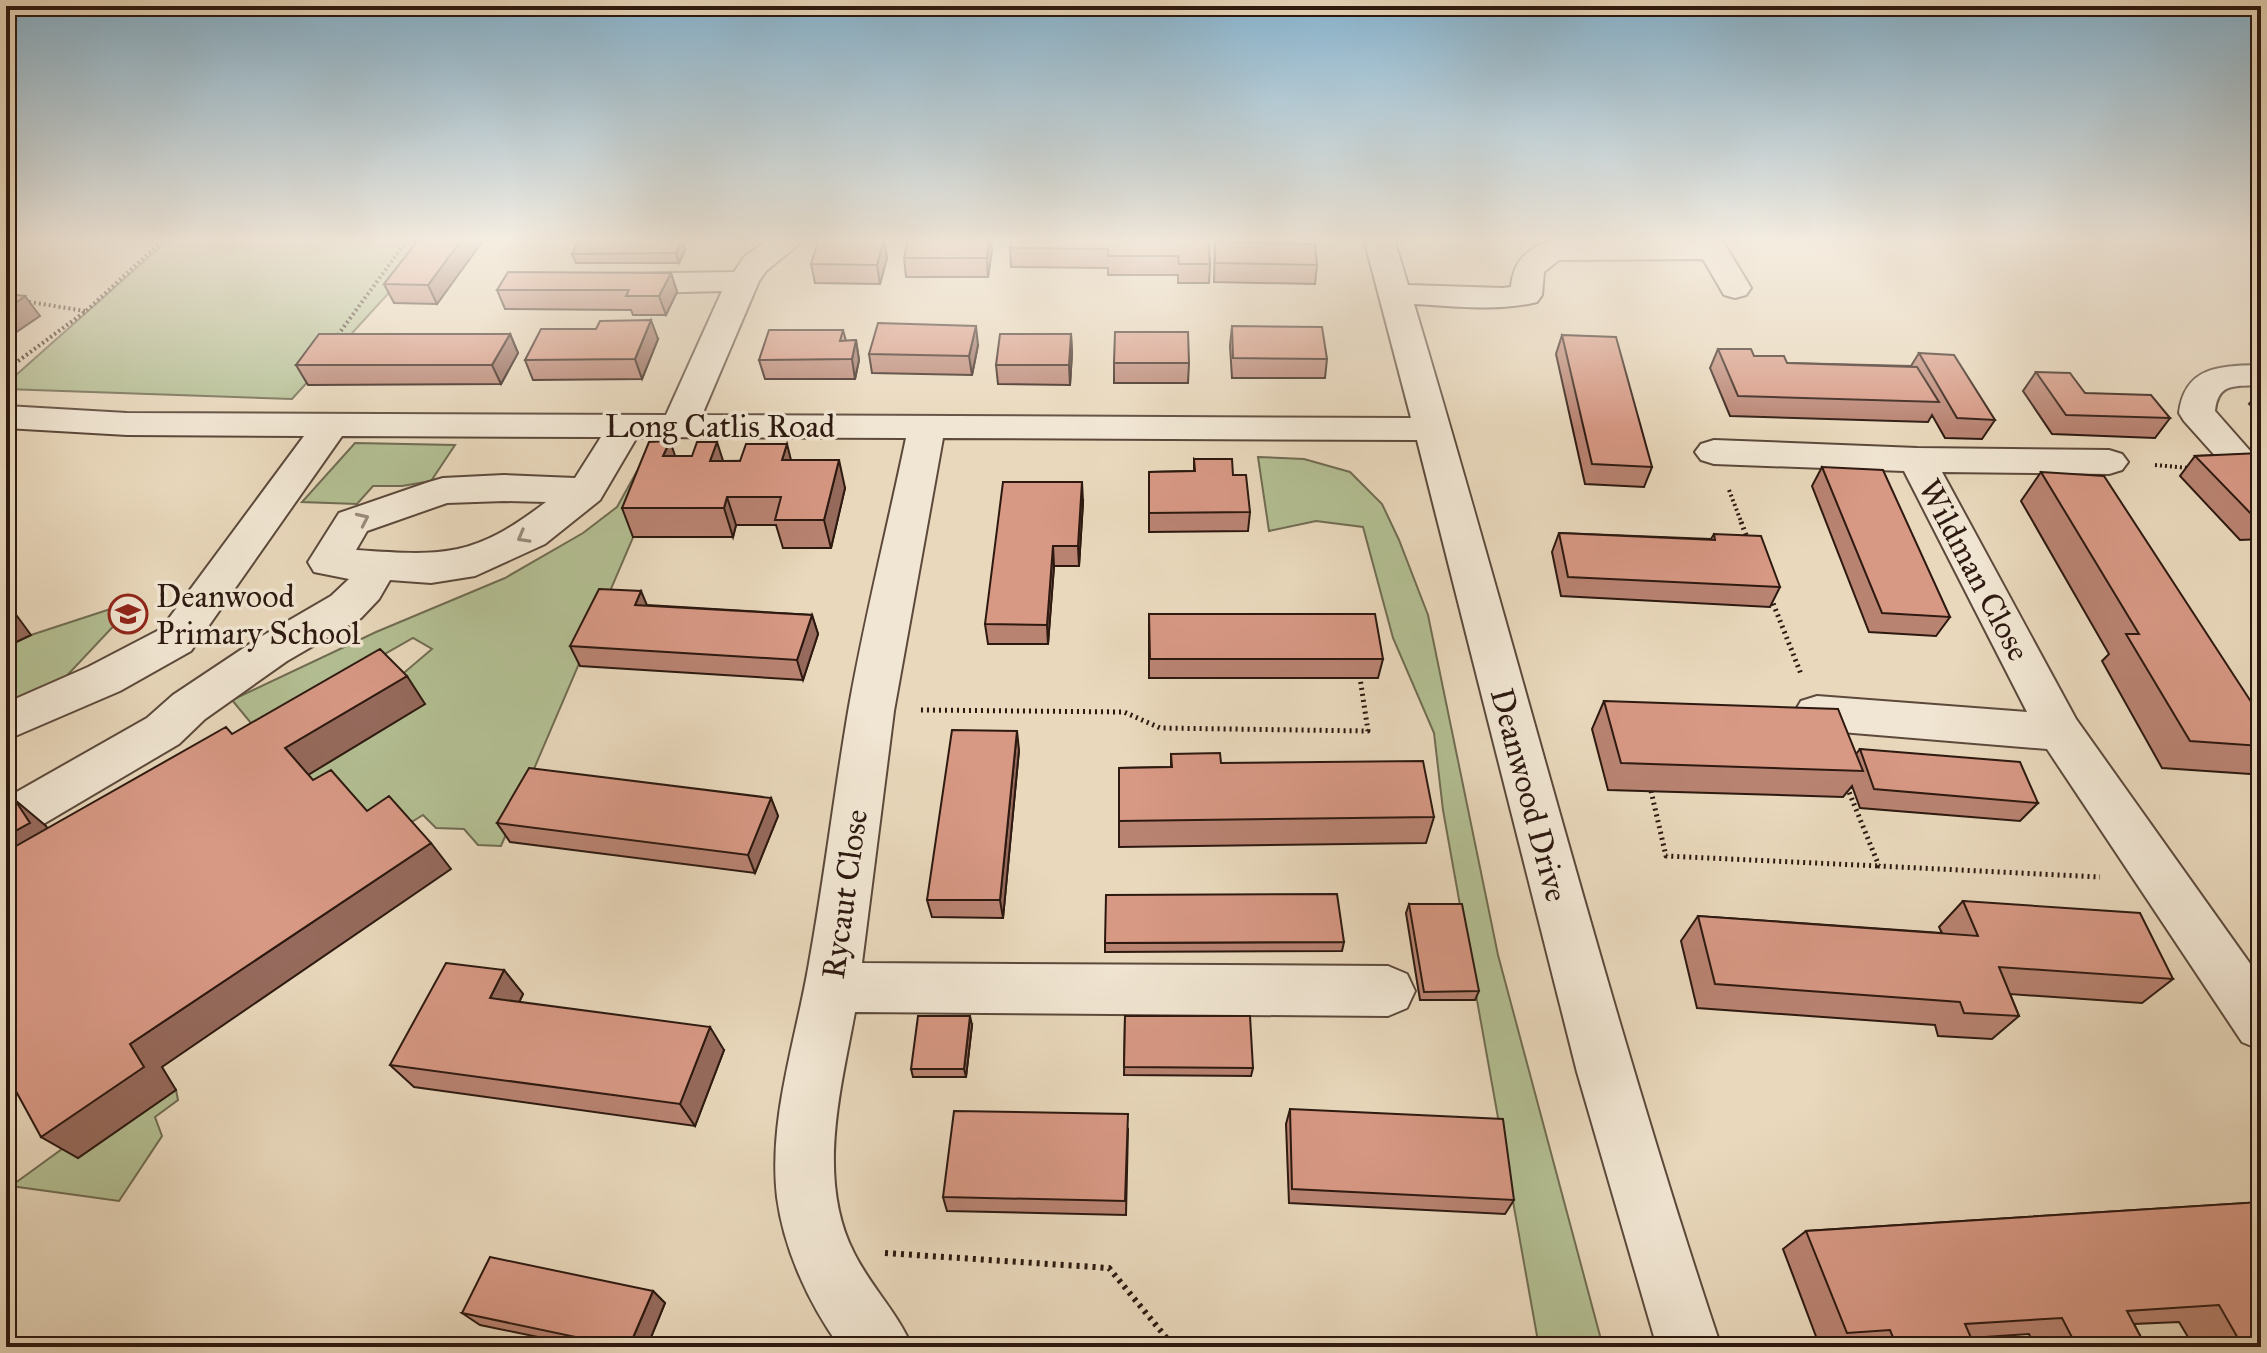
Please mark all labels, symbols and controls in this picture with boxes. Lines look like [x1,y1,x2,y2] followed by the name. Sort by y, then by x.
[605,407,835,446] street label: Long Catlis Road
[1910,473,2038,667] street label: Wildman Close
[355,513,370,529] one-way arrow
[517,527,532,543] one-way arrow
[156,577,360,653] place label: Deanwood Primary School
[107,593,149,635] school or university icon: Deanwood Primary School
[1482,684,1576,906] street label: Deanwood Drive
[814,807,876,981] street label: Rycaut Close

